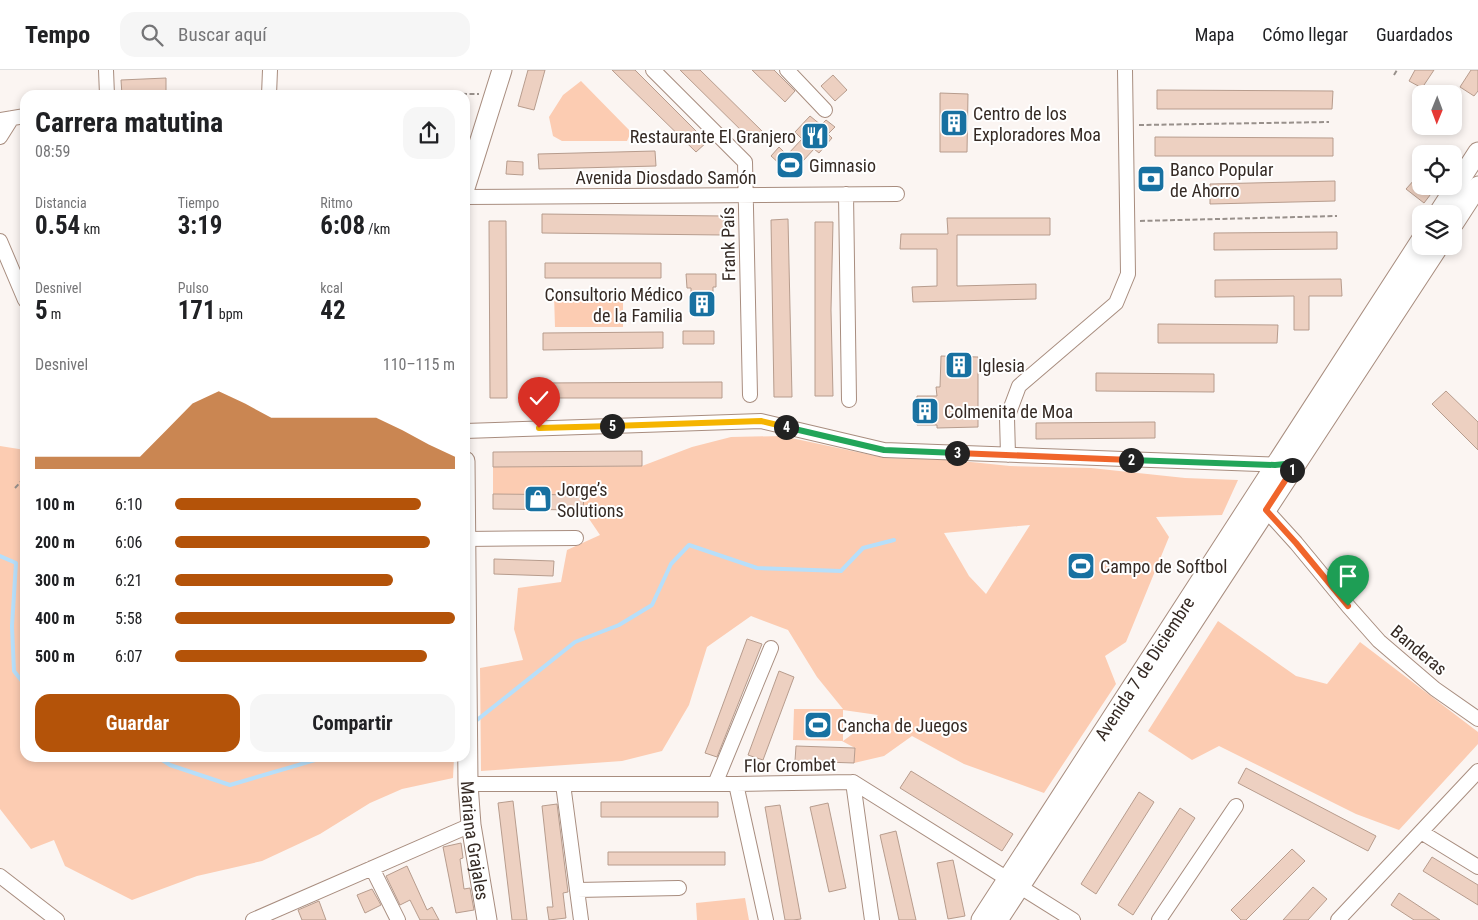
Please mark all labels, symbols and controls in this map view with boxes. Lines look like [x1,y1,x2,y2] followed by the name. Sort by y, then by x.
[120,12,470,57] search box
[25,21,90,49] text: Tempo
[138,21,166,49] icon: search
[178,23,267,46] text: Buscar aquí
[1195,24,1234,45] text: Mapa
[1262,24,1348,45] text: Cómo llegar
[1376,24,1453,45] text: Guardados
[1412,85,1462,135] north arrow
[1412,85,1462,255] map controls
[973,103,1101,145] place label: Centro de los Exploradores Moa
[35,106,223,139] text: Carrera matutina
[403,107,455,159] button: share
[939,108,969,138] building icon: Centro de los Exploradores Moa
[800,121,830,151] restaurant icon: Restaurante El Granjero
[630,126,796,147] place label: Restaurante El Granjero
[35,142,70,161] text: 08:59
[1412,145,1462,195] button: locate
[775,150,805,180] sports icon: Gimnasio
[809,155,876,176] place label: Gimnasio
[1170,159,1274,201] place label: Banco Popular de Ahorro
[1136,164,1166,194] bank icon: Banco Popular de Ahorro
[575,167,757,188] street label: Avenida Diosdado Samón
[35,195,87,211] text: Distancia
[178,195,219,211] text: Tiempo
[320,195,353,211] text: Ritmo
[1412,205,1462,255] button: layers
[717,207,739,281] street label: Frank País
[35,211,80,240] text: 0.54
[178,211,222,240] text: 3:19
[320,211,365,240] text: 6:08
[80,221,100,237] text: km
[365,221,390,237] text: /km
[35,280,82,296] text: Desnivel
[178,280,209,296] text: Pulso
[320,280,343,296] text: kcal
[545,284,683,326] place label: Consultorio Médico de la Familia
[687,289,717,319] building icon: Consultorio Médico de la Familia
[35,296,48,325] text: 5
[178,296,216,325] text: 171
[320,296,346,325] text: 42
[48,306,61,322] text: m
[216,306,243,322] text: bpm
[944,350,974,380] building icon: Iglesia
[35,355,88,374] text: Desnivel
[383,355,455,374] text: 110–115 m
[978,355,1025,376] place label: Iglesia
[518,377,560,428] pin
[525,384,553,412] icon: check
[910,396,940,426] building icon: Colmenita de Moa
[944,401,1073,422] place label: Colmenita de Moa
[600,414,624,438] pin: 5
[774,414,798,440] pin: 4
[609,418,616,434] text: 5
[783,419,790,435] text: 4
[944,440,970,466] pin: 3
[954,445,961,461] text: 3
[1118,448,1144,472] pin: 2
[1128,452,1135,468] text: 2
[1280,458,1304,482] pin: 1
[1289,462,1296,478] text: 1
[557,479,624,521] place label: Jorge’s Solutions
[523,484,553,514] shop icon: Jorge’s Solutions
[35,495,75,514] text: 100 m
[115,495,142,514] text: 6:10
[35,533,75,552] text: 200 m
[115,533,142,552] text: 6:06
[1066,551,1096,581] sports icon: Campo de Softbol
[1327,555,1369,606] pin
[1100,556,1227,577] place label: Campo de Softbol
[1334,562,1362,590] icon: arrive
[35,571,75,590] text: 300 m
[115,571,142,590] text: 6:21
[1090,592,1198,744] street label: Avenida 7 de Diciembre
[35,609,75,628] text: 400 m
[115,609,142,628] text: 5:58
[1387,621,1451,679] street label: Banderas
[35,647,75,666] text: 500 m
[115,647,142,666] text: 6:07
[35,694,240,752] button: Guardar
[250,694,455,752] button: Compartir
[803,710,833,740] sports icon: Cancha de Juegos
[837,715,968,736] place label: Cancha de Juegos
[744,754,836,776] street label: Flor Crombet
[457,780,494,901] street label: Mariana Grajales

